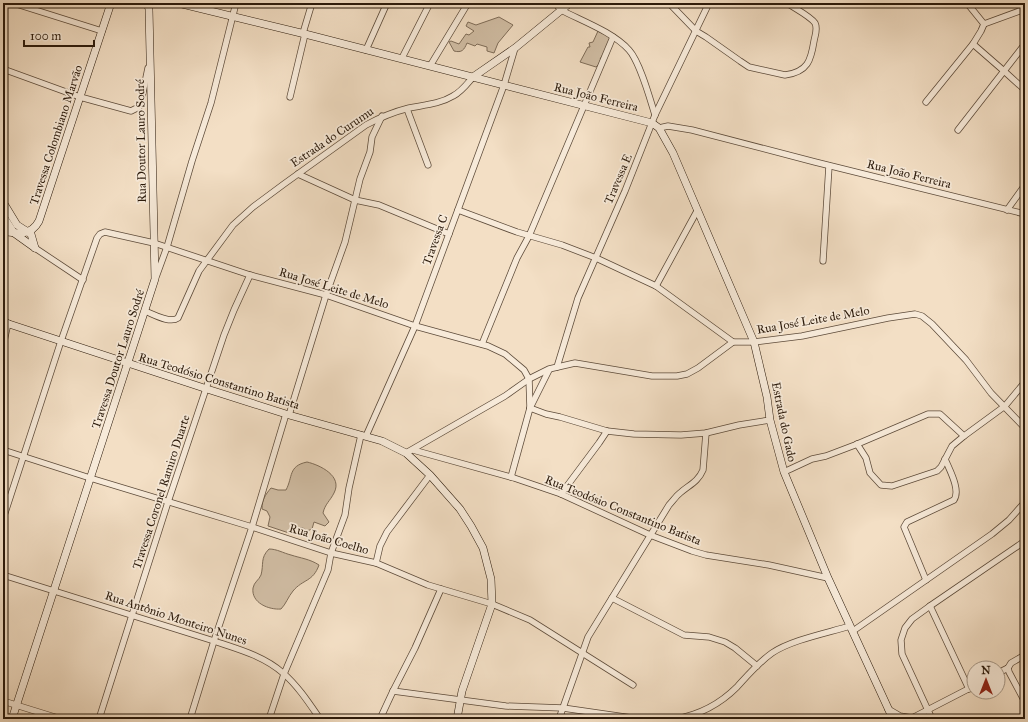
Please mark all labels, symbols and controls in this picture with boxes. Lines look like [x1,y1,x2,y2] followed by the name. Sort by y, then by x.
[24,22,94,48] scale bar
[30,29,61,43] text: 100 m
[27,63,85,207] street label: Travessa Colombiano Marvão
[133,79,149,203] street label: Rua Doutor Lauro Sodré
[552,80,640,115] street label: Rua João Ferreira
[288,104,377,170] street label: Estrada do Curumu
[601,152,635,206] street label: Travessa E
[865,157,953,192] street label: Rua João Ferreira
[419,213,451,267] street label: Travessa C
[277,265,391,312] street label: Rua José Leite de Melo
[89,287,147,431] street label: Travessa Doutor Lauro Sodré
[756,303,871,338] street label: Rua José Leite de Melo
[137,350,302,412] street label: Rua Teodósio Constantino Batista
[769,381,799,463] street label: Estrada do Gado
[129,413,193,571] street label: Travessa Coronel Ramiro Duarte
[543,472,704,548] street label: Rua Teodósio Constantino Batista
[287,521,370,558] street label: Rua João Coelho
[103,588,249,648] street label: Rua Antônio Monteiro Nunes
[966,660,1006,700] north arrow
[981,664,991,677] text: N

